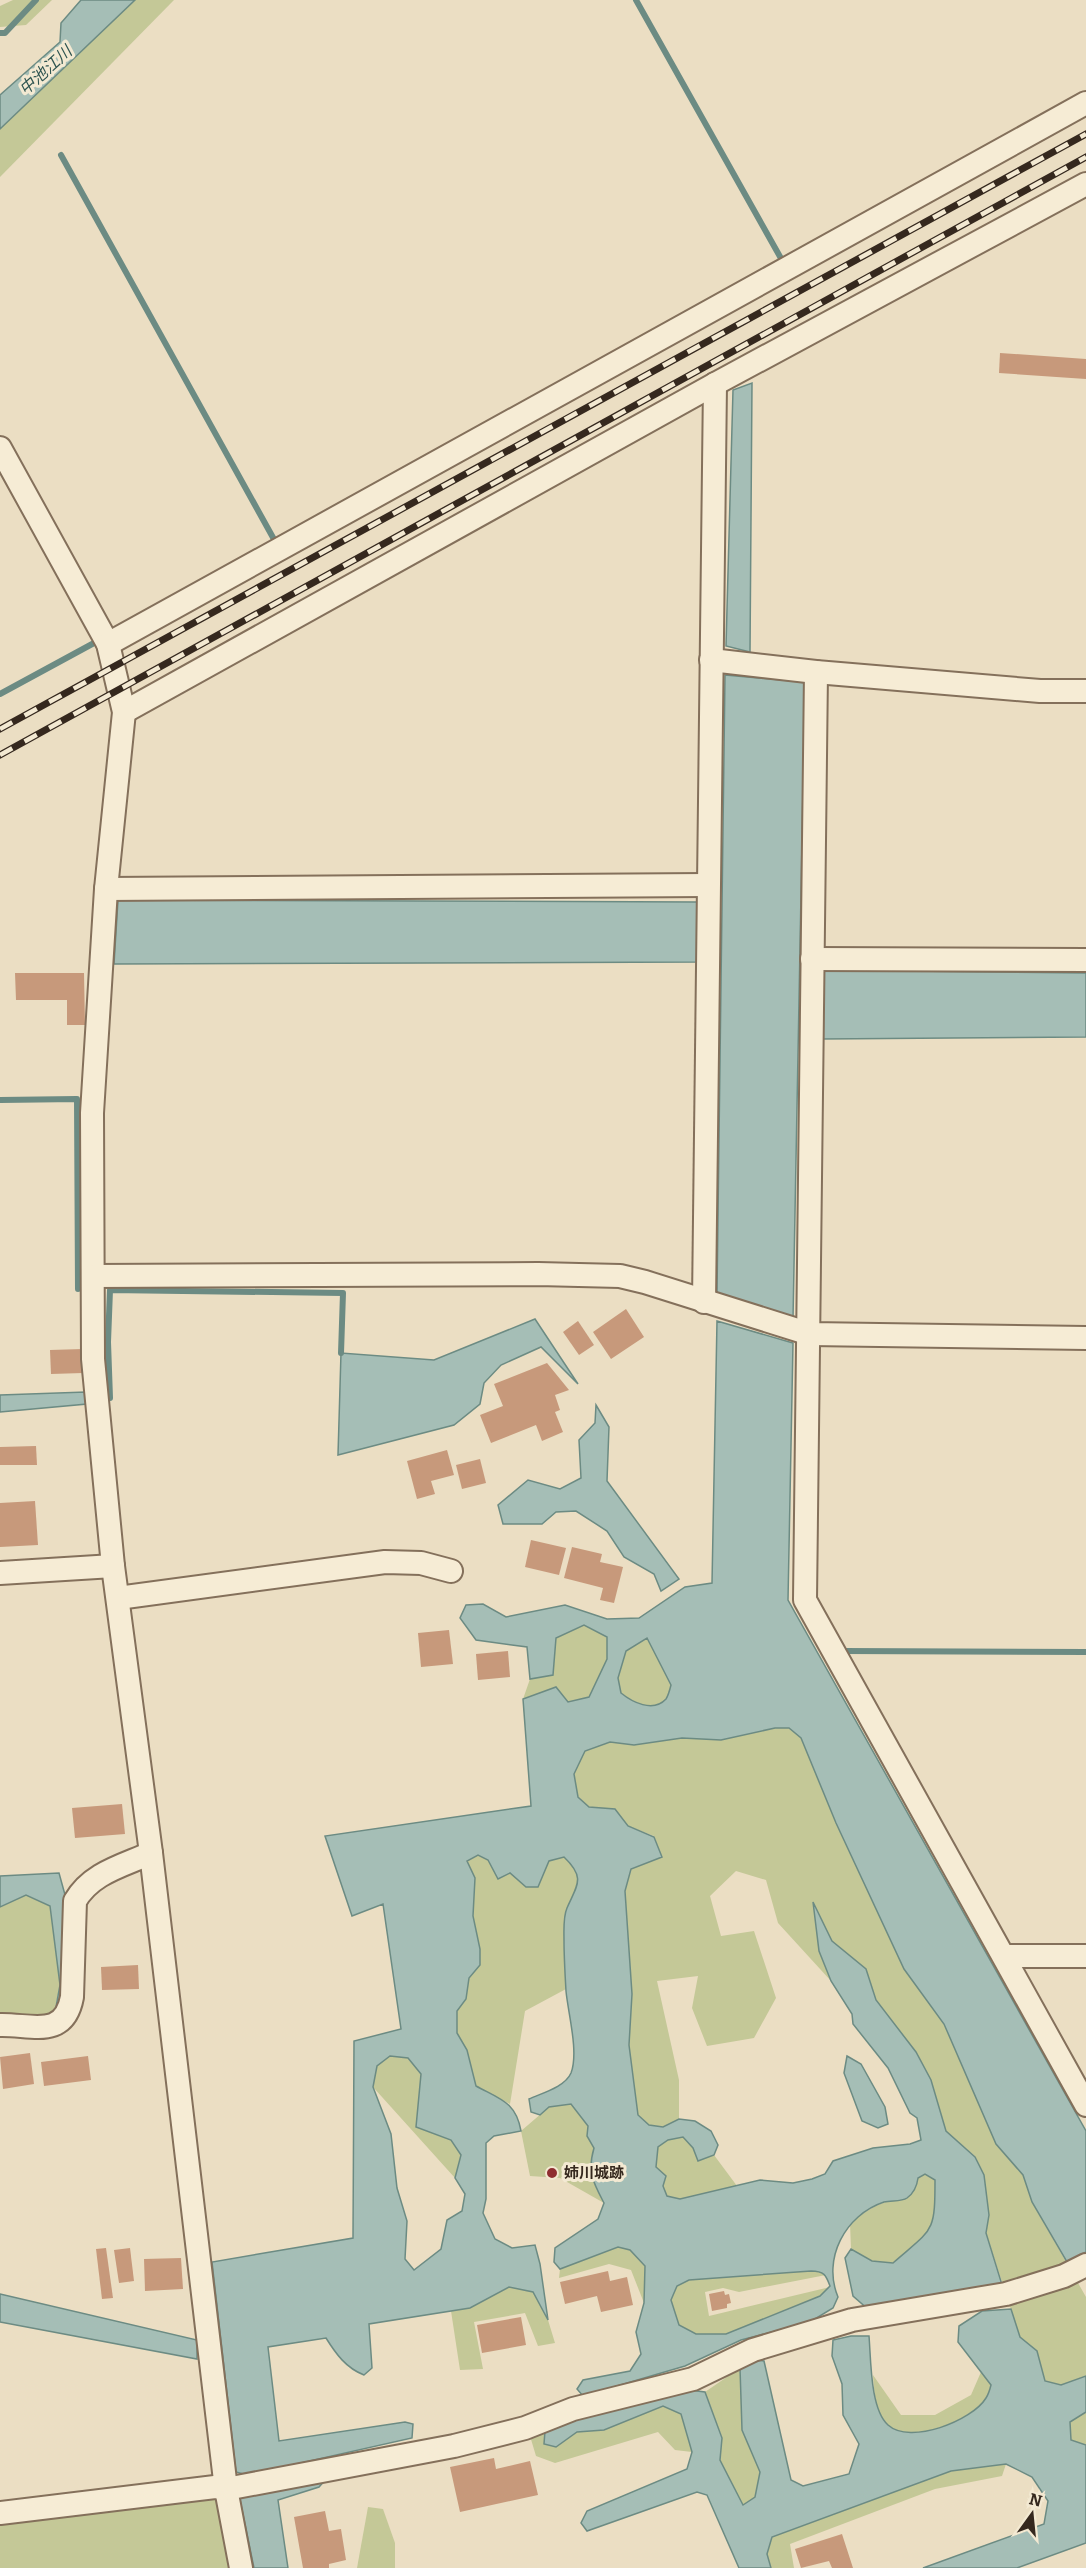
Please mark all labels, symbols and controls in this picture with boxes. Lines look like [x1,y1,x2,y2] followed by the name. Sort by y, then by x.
[15,41,77,99] water label: 中池江川
[564,2164,624,2182] place label: 姉川城跡
[545,2166,559,2180] marker: 姉川城跡
[1002,2484,1062,2544] north arrow
[1027,2489,1044,2511] text: N

